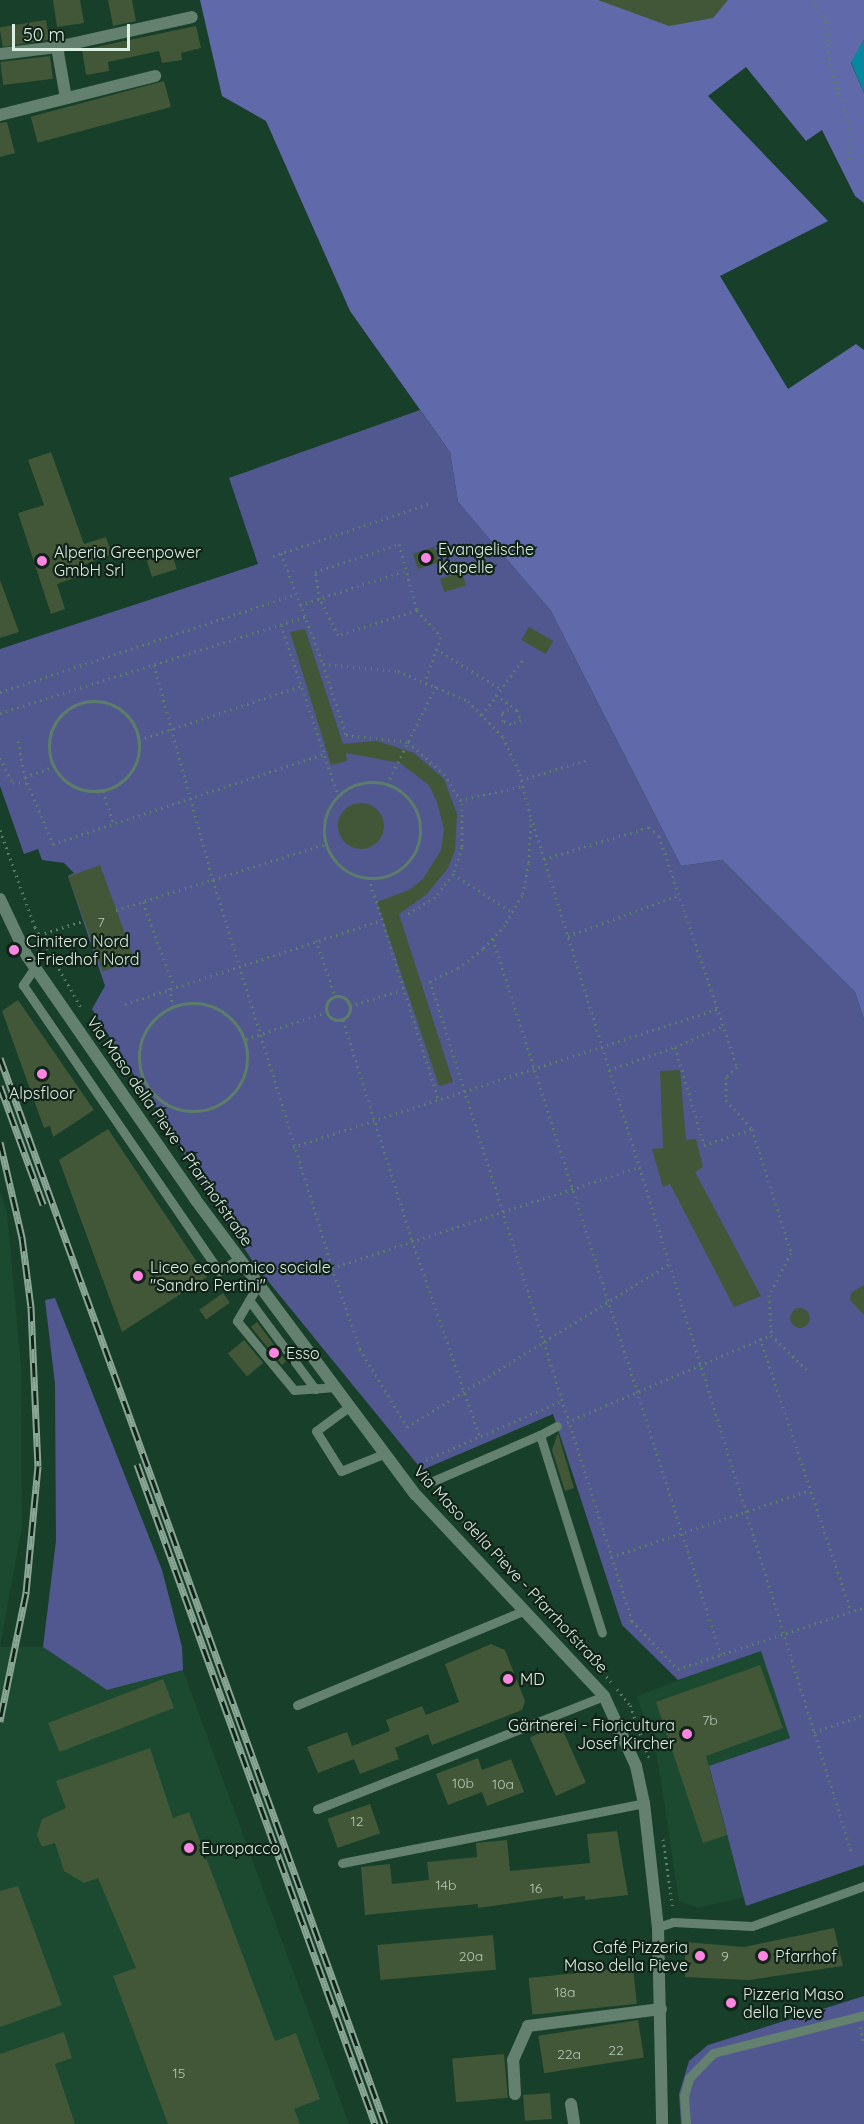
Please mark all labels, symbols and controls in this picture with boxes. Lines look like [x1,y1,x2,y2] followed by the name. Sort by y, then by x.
[15,12,134,50] scale bar
[23,23,65,46] text: 50 m
[438,539,534,577] place label: Evangelische Kapelle
[54,542,201,580] place label: Alperia Greenpower GmbH Srl
[419,551,433,565] marker: Evangelische Kapelle
[35,554,49,568] marker: Alperia Greenpower GmbH Srl
[97,914,105,930] house number: 7
[26,931,140,969] place label: Cimitero Nord - Friedhof Nord
[7,943,21,957] marker: Cimitero Nord - Friedhof Nord
[83,1012,257,1250] street label: Via Maso della Pieve - Pfarrhofstraße
[35,1067,49,1081] marker: Alpsfloor
[9,1083,75,1103] place label: Alpsfloor
[150,1257,331,1295] place label: Liceo economico sociale "Sandro Pertini"
[131,1269,145,1283] marker: Liceo economico sociale "Sandro Pertini"
[286,1343,320,1363] place label: Esso
[267,1346,281,1360] marker: Esso
[410,1461,612,1677] street label: Via Maso della Pieve - Pfarrhofstraße
[520,1669,545,1689] place label: MD
[501,1672,515,1686] marker: MD
[702,1712,718,1728] house number: 7b
[508,1715,675,1753] place label: Gärtnerei - Fioricultura Josef Kircher
[680,1727,694,1741] marker: Gärtnerei - Fioricultura Josef Kircher
[452,1775,474,1791] house number: 10b
[492,1776,514,1792] house number: 10a
[351,1813,363,1829] house number: 12
[201,1838,280,1858] place label: Europacco
[182,1841,196,1855] marker: Europacco
[436,1877,456,1893] house number: 14b
[530,1880,542,1896] house number: 16
[564,1937,688,1975] place label: Café Pizzeria Maso della Pieve
[775,1946,837,1966] place label: Pfarrhof
[459,1948,483,1964] house number: 20a
[721,1948,729,1964] house number: 9
[693,1949,707,1963] marker: Café Pizzeria Maso della Pieve
[756,1949,770,1963] marker: Pfarrhof
[554,1984,576,2000] house number: 18a
[743,1984,844,2022] place label: Pizzeria Maso della Pieve
[724,1996,738,2010] marker: Pizzeria Maso della Pieve
[608,2042,624,2058] house number: 22
[557,2046,581,2062] house number: 22a
[173,2065,185,2081] house number: 15

